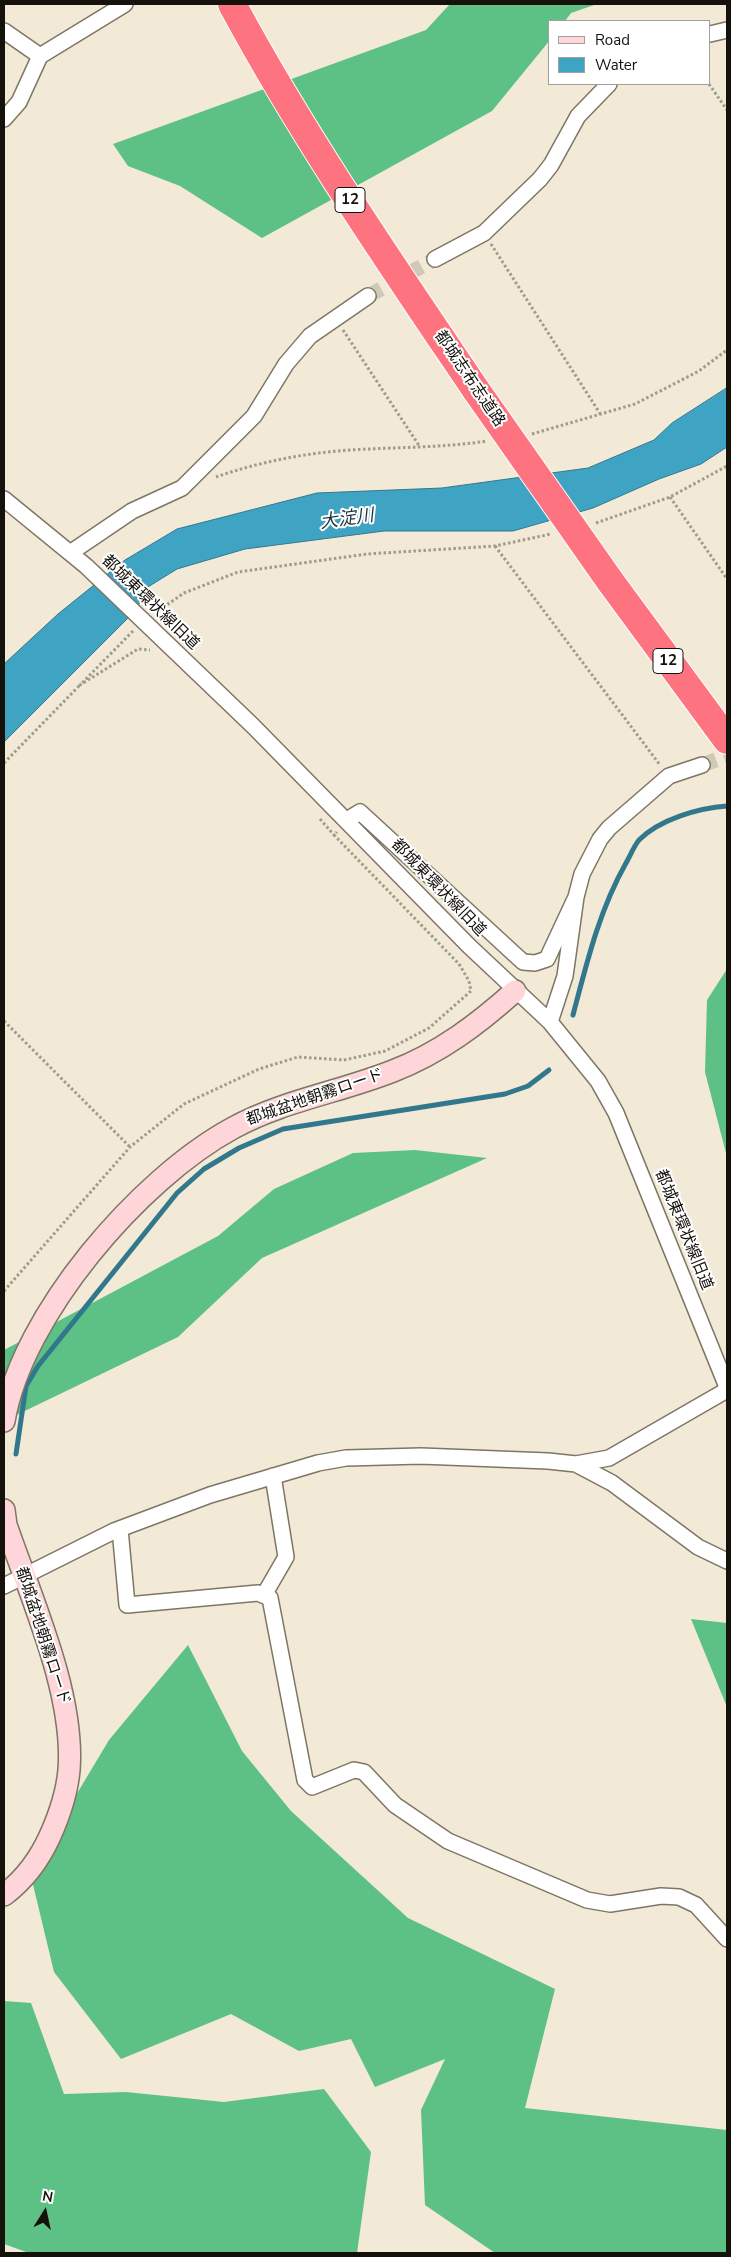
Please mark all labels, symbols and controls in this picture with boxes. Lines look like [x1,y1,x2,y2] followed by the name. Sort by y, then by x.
[548,20,711,85] legend
[595,30,630,50] text: Road
[595,55,637,75] text: Water
[335,188,365,212] road number: 12
[430,327,508,431] street label: 都城志布志道路
[319,506,375,534] water label: 大淀川
[97,552,203,654] street label: 都城東環状線旧道
[653,648,683,674] road number: 12
[387,835,489,941] street label: 都城東環状線旧道
[244,1065,386,1131] street label: 都城盆地朝霧ロード
[650,1167,716,1293] street label: 都城東環状線旧道
[11,1565,73,1707] street label: 都城盆地朝霧ロード
[41,2186,54,2207] text: N
[20,2187,70,2237] north arrow

